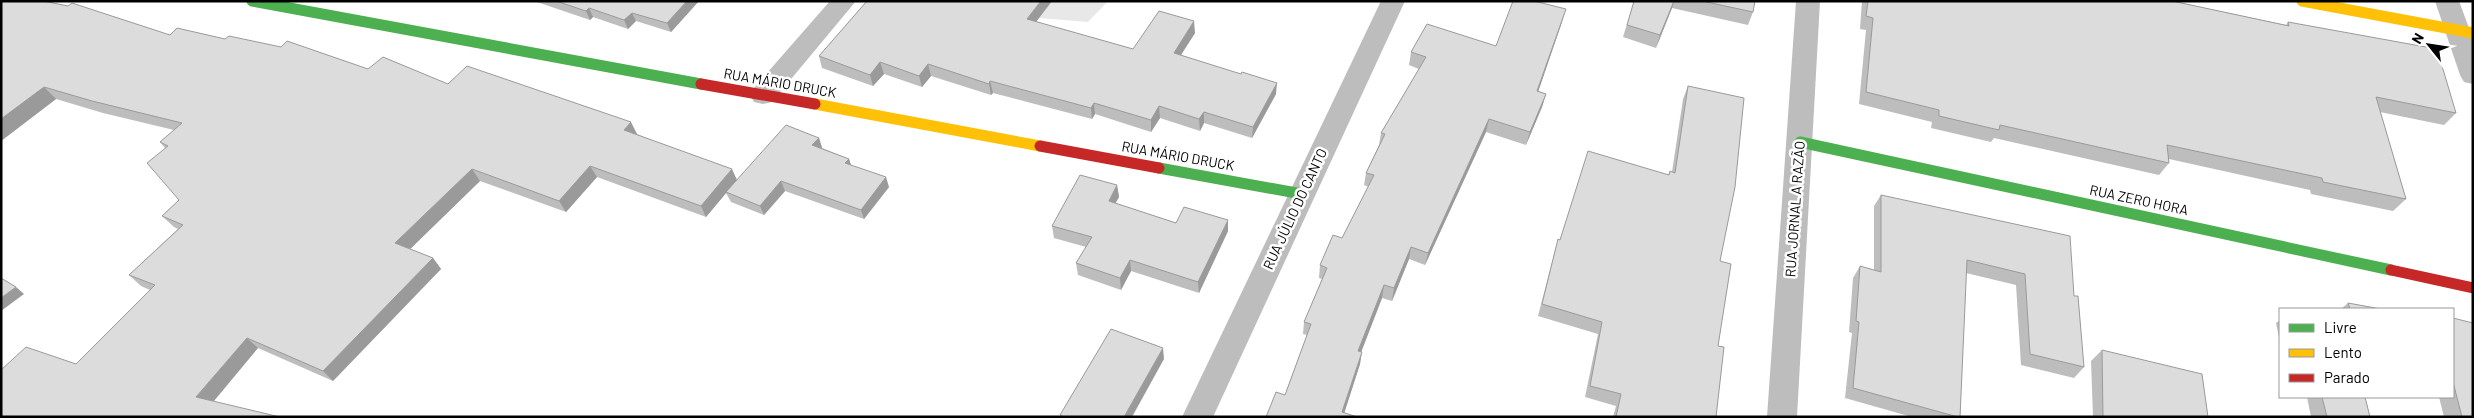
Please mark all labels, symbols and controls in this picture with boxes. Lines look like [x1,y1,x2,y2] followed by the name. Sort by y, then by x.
[2404,20,2454,70] north arrow
[2408,30,2427,47] text: N
[722,64,838,101] street label: RUA MÁRIO DRUCK
[1120,137,1236,174] street label: RUA MÁRIO DRUCK
[1781,140,1808,278] street label: RUA JORNAL A RAZÃO
[1259,146,1330,272] street label: RUA JÚLIO DO CANTO
[2088,181,2191,218] street label: RUA ZERO HORA
[2279,308,2454,398] legend
[2324,318,2357,336] text: Livre
[2324,343,2362,361] text: Lento
[2324,368,2370,386] text: Parado

